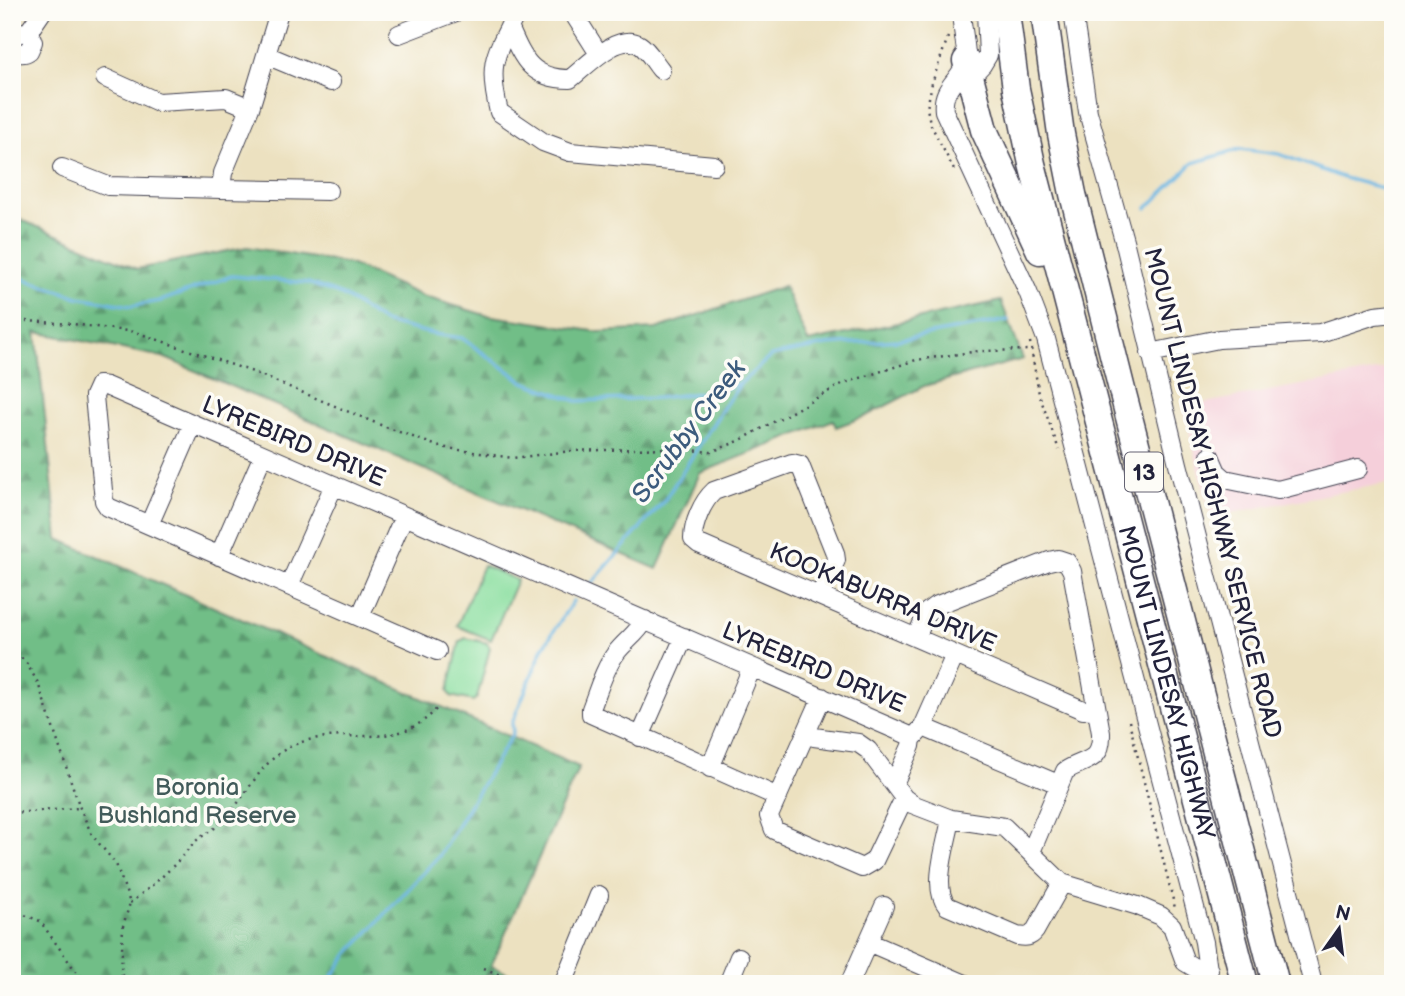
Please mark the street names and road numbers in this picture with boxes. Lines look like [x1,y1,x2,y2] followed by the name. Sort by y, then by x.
[1138,245,1288,741] street label: MOUNT LINDESAY HIGHWAY SERVICE ROAD
[198,390,390,493] street label: LYREBIRD DRIVE
[1125,452,1163,492] road number: 13
[1111,522,1223,842] street label: MOUNT LINDESAY HIGHWAY
[765,537,1001,658] street label: KOOKABURRA DRIVE
[718,616,910,719] street label: LYREBIRD DRIVE

